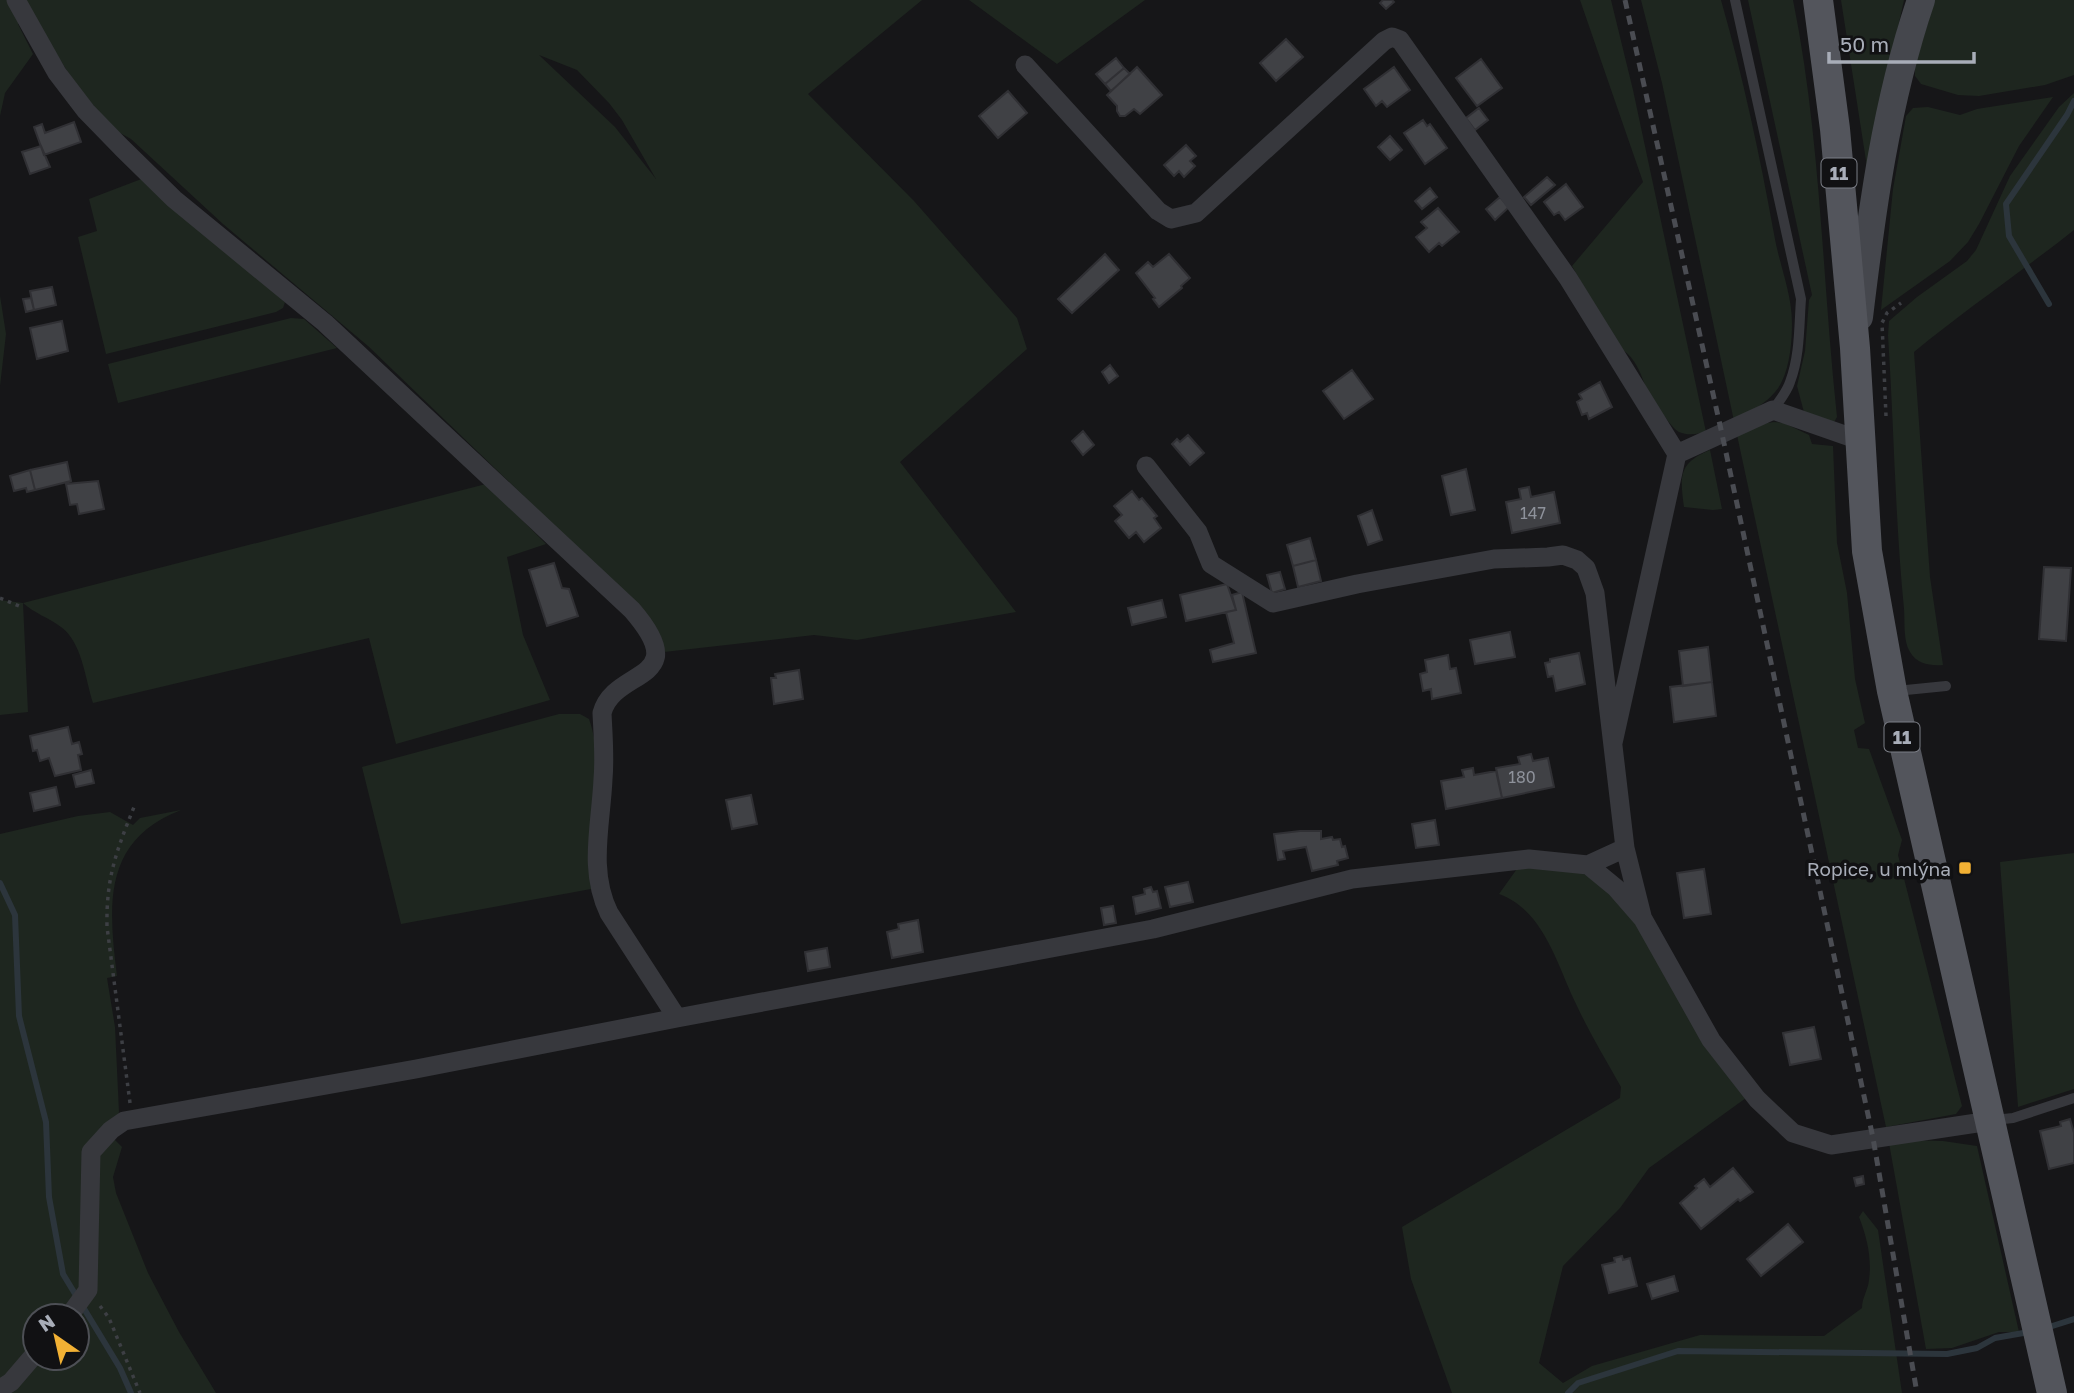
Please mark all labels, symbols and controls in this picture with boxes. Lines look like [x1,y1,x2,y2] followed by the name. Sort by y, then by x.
[1829,21,1974,65] scale bar
[1840,31,1889,57] text: 50 m
[1822,158,1856,188] road number: 11
[1520,503,1546,523] house number: 147
[1884,722,1920,752] road number: 11
[1508,767,1536,787] house number: 180
[1807,857,1951,880] place label: Ropice, u mlýna
[1957,860,1973,876] marker: Ropice, u mlýna
[21,1302,91,1372] north arrow
[34,1309,59,1336] text: N

